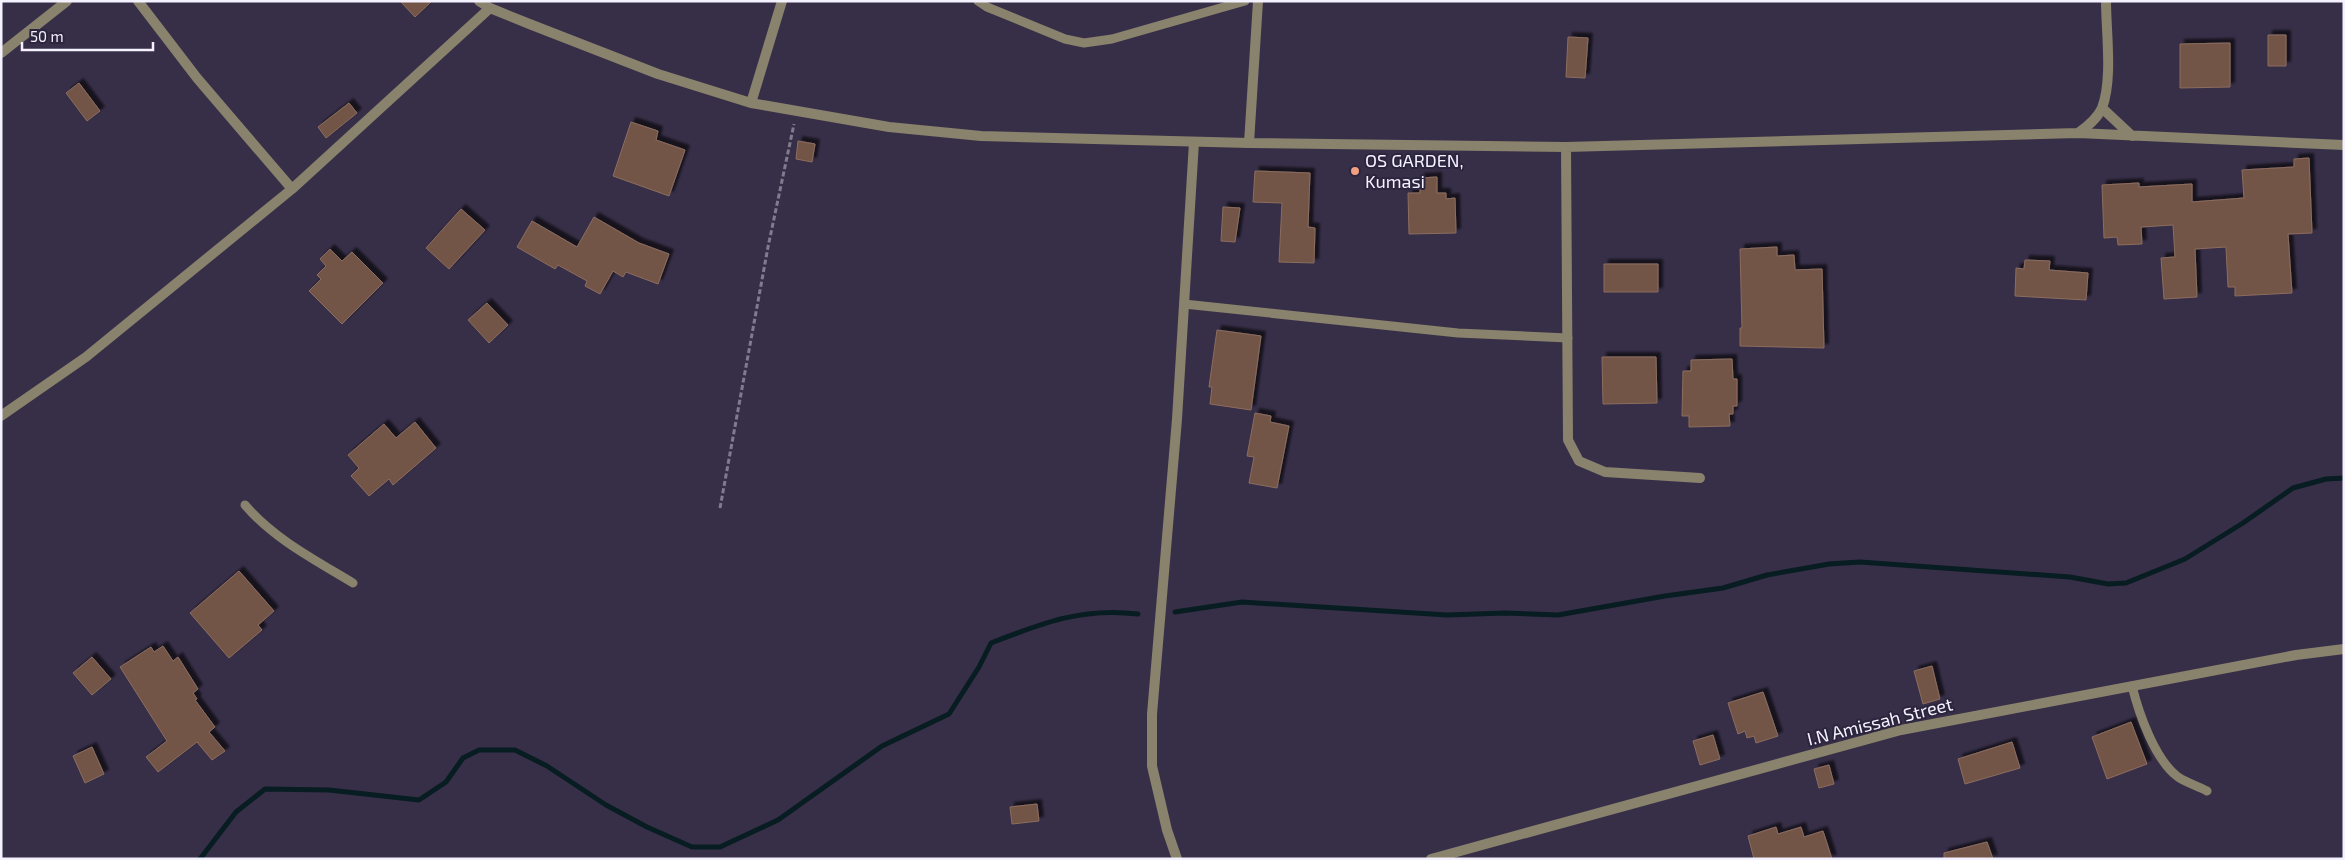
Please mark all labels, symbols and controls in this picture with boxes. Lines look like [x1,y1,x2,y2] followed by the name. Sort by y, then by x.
[22,20,154,52] scale bar
[30,27,64,45] text: 50 m
[1365,149,1464,192] place label: OS GARDEN, Kumasi
[1349,165,1361,177] marker: OS GARDEN, Kumasi
[1805,692,1955,750] street label: I.N Amissah Street

